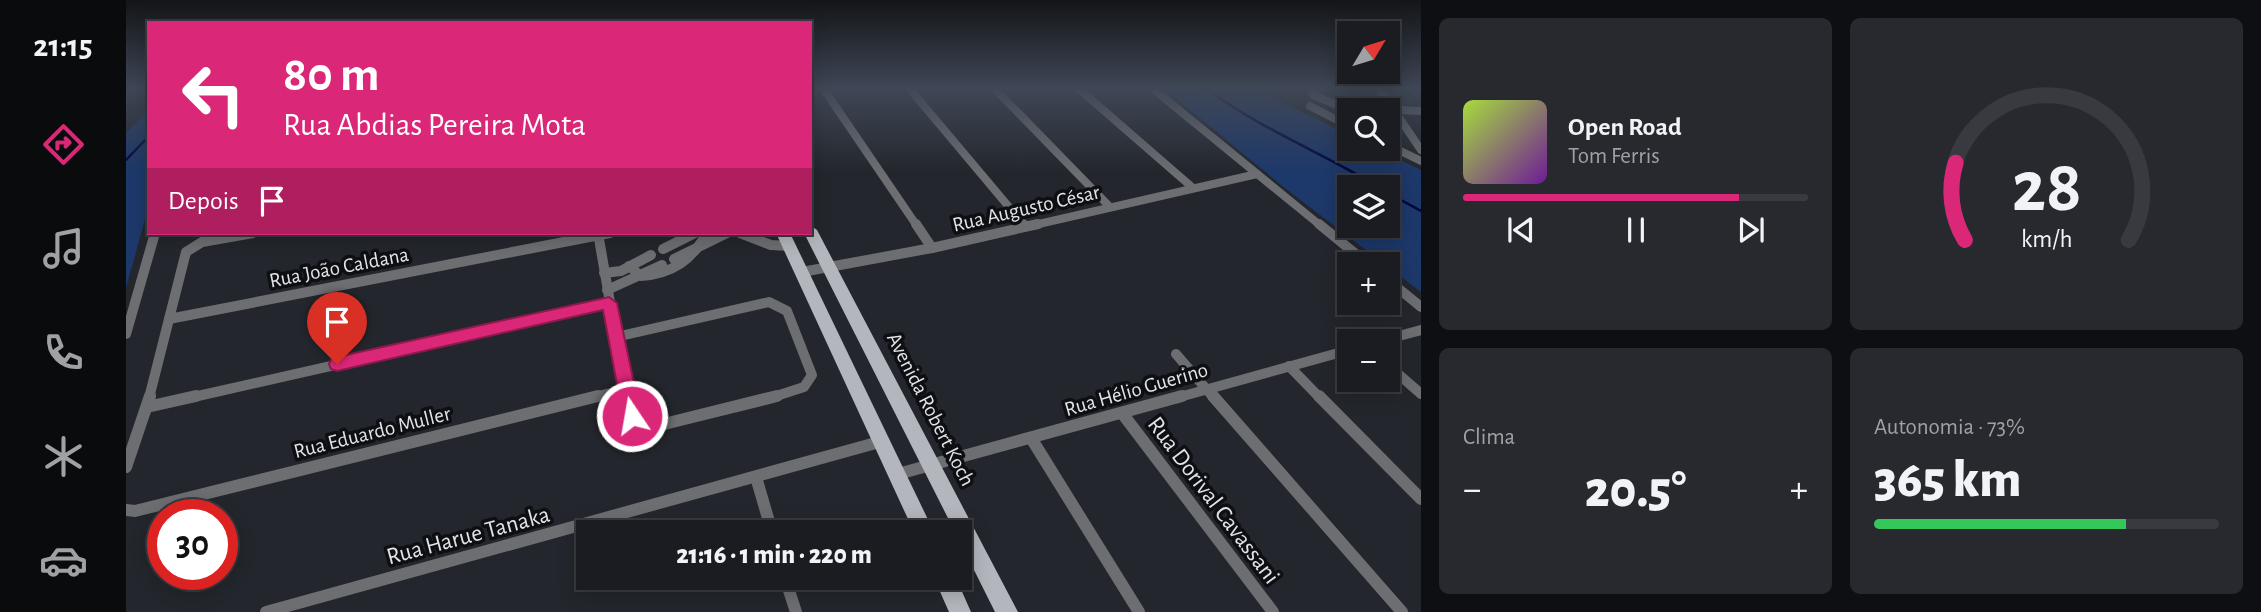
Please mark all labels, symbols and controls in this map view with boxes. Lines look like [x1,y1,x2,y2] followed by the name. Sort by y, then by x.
[1337,21,1400,84] north arrow
[1337,21,1400,392] map controls
[33,30,93,62] text: 21:15
[168,49,259,140] icon: left
[283,51,380,100] text: 80 m
[1337,98,1400,161] button: search
[283,109,586,141] text: Rua Abdias Pereira Mota
[1568,114,1682,140] text: Open Road
[39,120,88,169] icon: directions
[1568,145,1660,168] text: Tom Ferris
[2011,153,2082,226] text: 28
[1337,175,1400,238] button: layers
[950,181,1102,236] street label: Rua Augusto César
[253,182,291,220] icon: arrive
[168,188,239,214] text: Depois
[1502,211,1540,249] icon: previous
[1617,211,1655,249] icon: pause
[1732,211,1770,249] icon: next
[39,224,88,273] icon: music
[2021,227,2072,252] text: km/h
[268,244,411,291] street label: Rua João Caldana
[1337,252,1400,315] button: +
[307,292,367,364] pin
[318,303,356,341] icon: arrive
[39,328,88,377] icon: phone
[883,329,978,489] street label: Avenida Robert Koch
[1337,329,1400,392] button: −
[1062,359,1210,420] street label: Rua Hélio Guerino
[595,379,669,453] position arrow
[292,403,453,462] street label: Rua Eduardo Muller
[1143,413,1284,589] street label: Rua Dorival Cavassani
[1874,416,2025,439] text: Autonomia · 73%
[1463,426,1515,449] text: Clima
[39,432,88,481] icon: climate
[1874,454,2021,506] text: 365 km
[1585,464,1686,516] text: 20.5°
[1463,471,1481,509] text: −
[1790,471,1808,509] text: +
[147,499,238,590] speed limit sign: 30
[384,503,552,569] street label: Rua Harue Tanaka
[39,536,88,585] icon: car
[676,542,872,568] text: 21:16 · 1 min · 220 m

